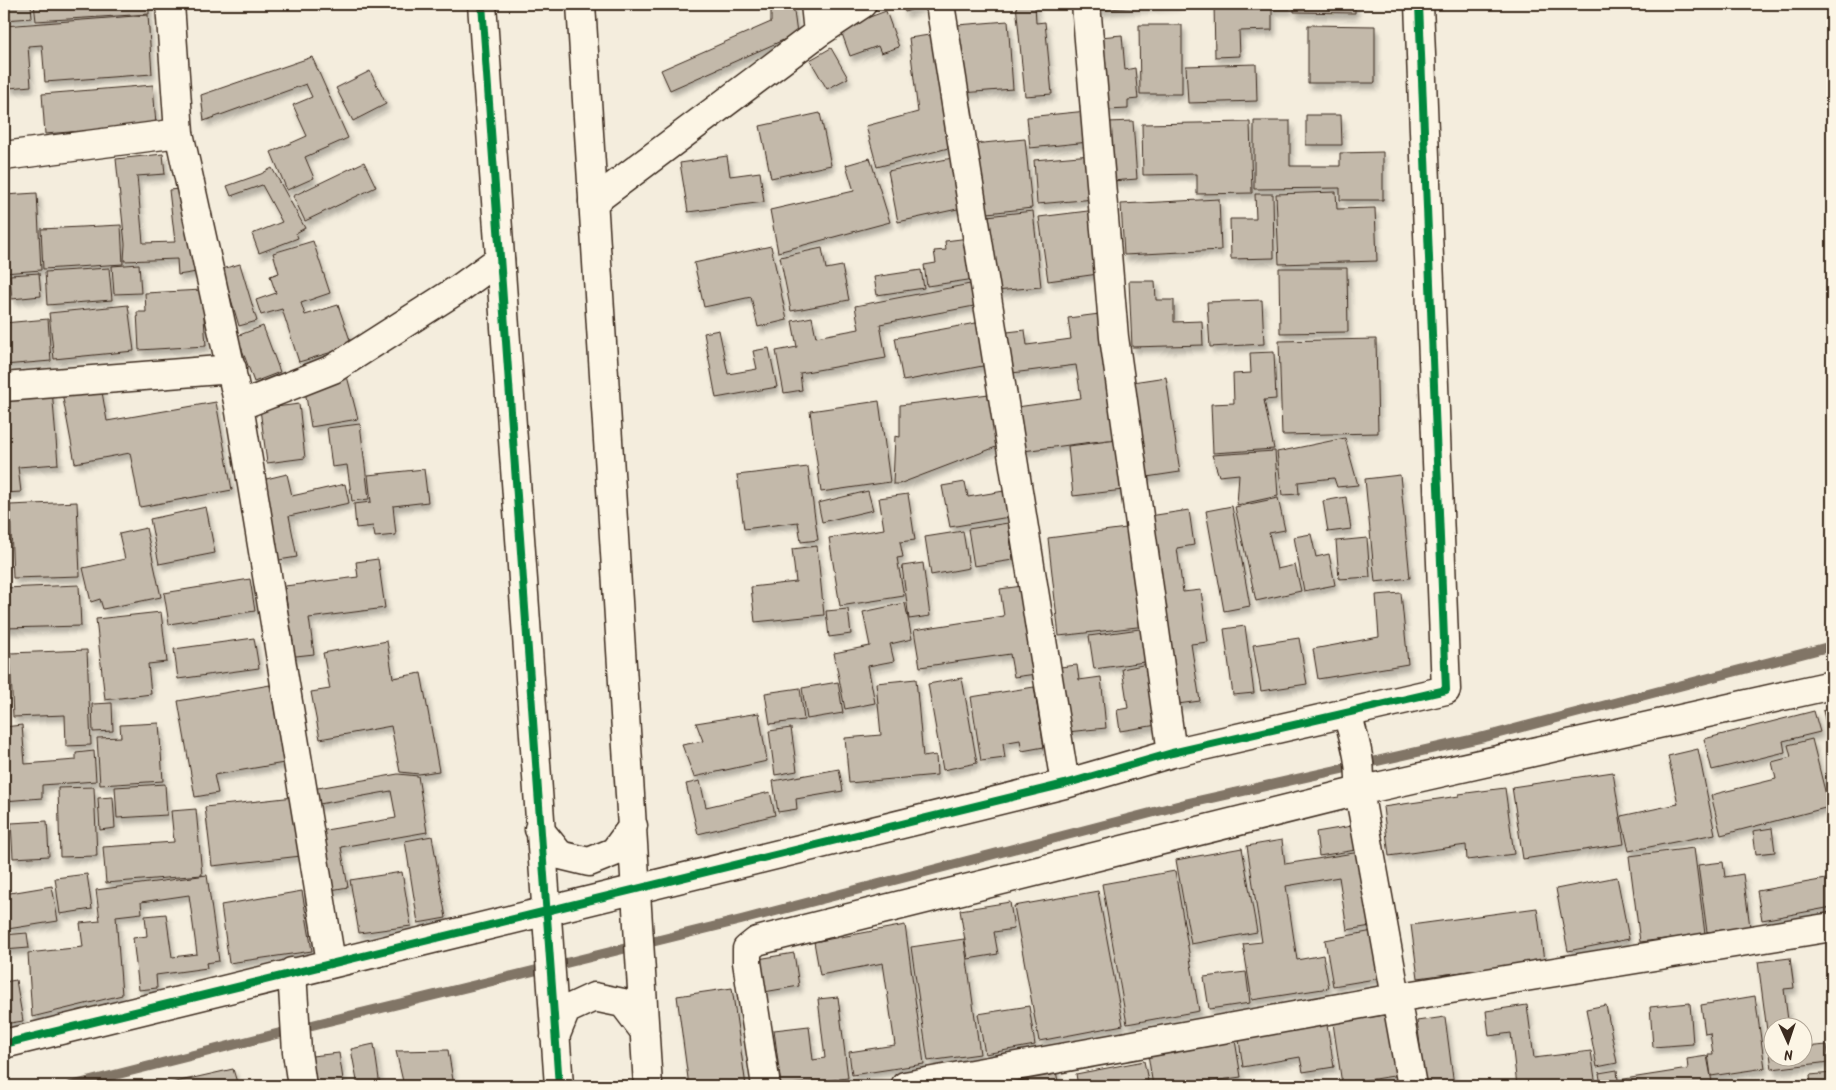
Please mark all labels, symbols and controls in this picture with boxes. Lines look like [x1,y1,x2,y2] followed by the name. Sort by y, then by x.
[1764,1018,1814,1068] north arrow
[1783,1043,1794,1065] text: N

